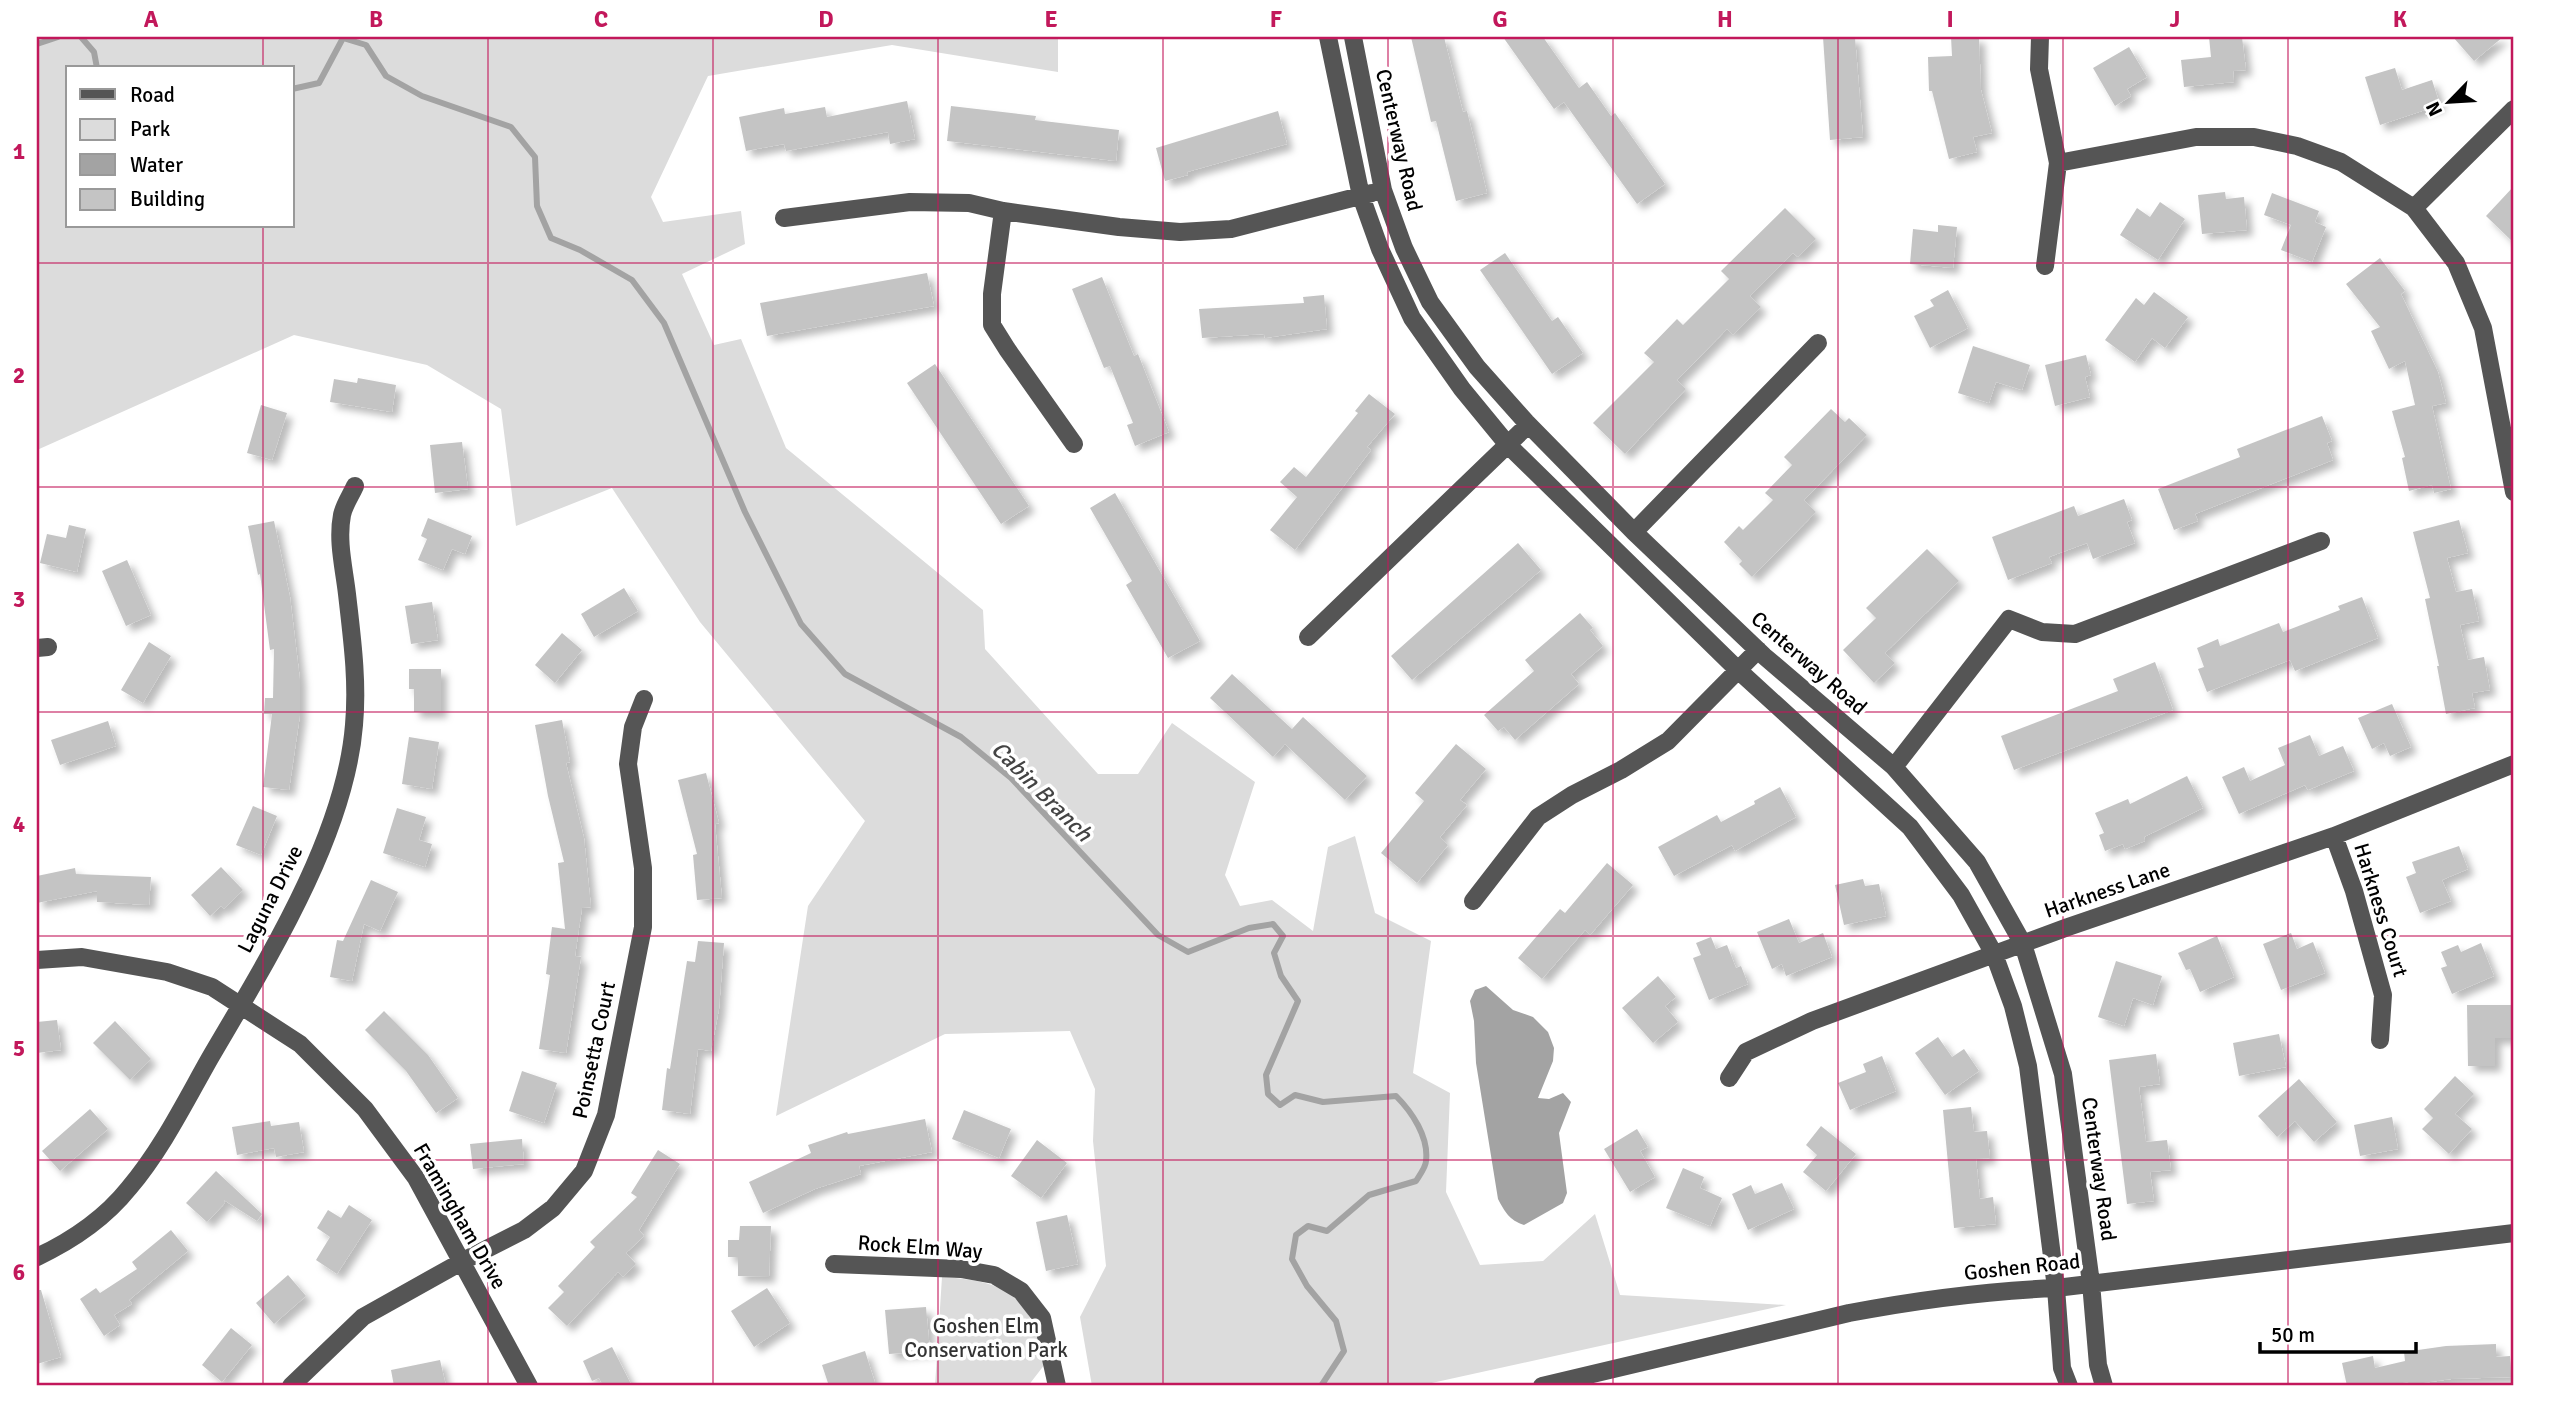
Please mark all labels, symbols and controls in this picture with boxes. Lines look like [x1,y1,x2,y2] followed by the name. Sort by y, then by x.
[144,5,159,34] text: A
[369,5,383,34] text: B
[594,5,608,34] text: C
[818,5,834,34] text: D
[1044,5,1058,34] text: E
[1270,5,1282,34] text: F
[1492,5,1508,34] text: G
[1717,5,1733,34] text: H
[1946,5,1954,34] text: I
[2170,5,2180,34] text: J
[2393,5,2408,34] text: K
[66,66,294,228] legend
[1370,66,1428,214] street label: Centerway Road
[2414,66,2484,136] north arrow
[130,82,175,108] text: Road
[2421,98,2448,120] text: N
[130,116,171,142] text: Park
[13,137,25,166] text: 1
[130,152,183,178] text: Water
[130,186,205,212] text: Building
[13,361,25,390] text: 2
[13,585,25,614] text: 3
[1746,606,1872,720] street label: Centerway Road
[985,735,1099,849] water label: Cabin Branch
[13,810,25,839] text: 4
[2348,840,2414,980] street label: Harkness Court
[232,841,308,957] street label: Laguna Drive
[2041,856,2173,924] street label: Harkness Lane
[567,979,621,1121] street label: Poinsetta Court
[13,1034,25,1063] text: 5
[2076,1095,2122,1243] street label: Centerway Road
[408,1138,512,1294] street label: Framingham Drive
[857,1230,983,1264] street label: Rock Elm Way
[1963,1248,2081,1286] street label: Goshen Road
[13,1258,25,1287] text: 6
[2260,1311,2416,1355] scale bar
[904,1313,1068,1363] park label: Goshen Elm Conservation Park
[2271,1322,2315,1348] text: 50 m

